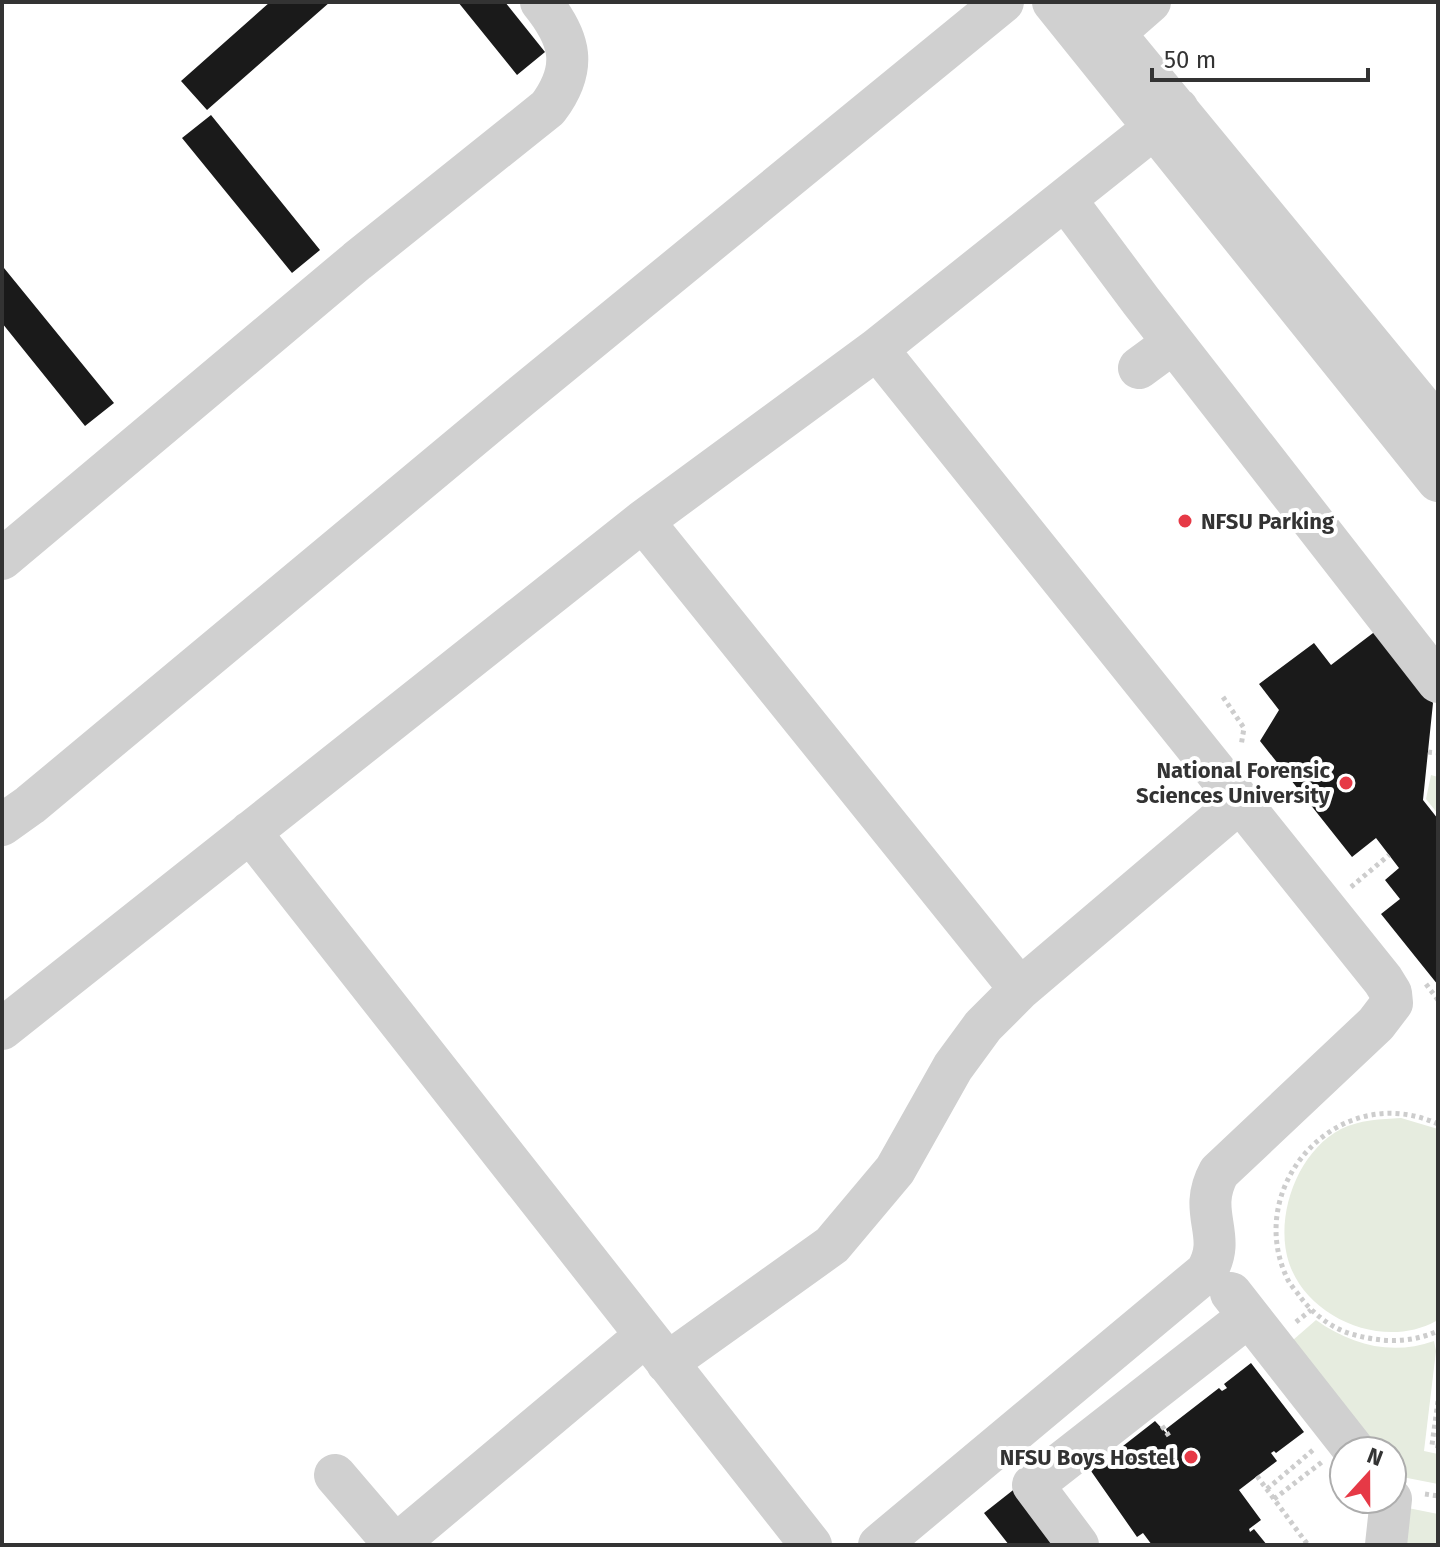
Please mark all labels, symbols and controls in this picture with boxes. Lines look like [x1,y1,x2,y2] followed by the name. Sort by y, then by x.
[1152,32,1368,82] scale bar
[1164,46,1216,74] text: 50 m
[1201,508,1335,535] place label: NFSU Parking
[1176,512,1194,530] marker: NFSU Parking
[1136,757,1331,809] place label: National Forensic Sciences University
[1337,774,1355,792] marker: National Forensic Sciences University
[1328,1435,1408,1515] north arrow
[1363,1442,1387,1472] text: N
[1000,1444,1175,1471] place label: NFSU Boys Hostel
[1182,1448,1200,1466] marker: NFSU Boys Hostel

